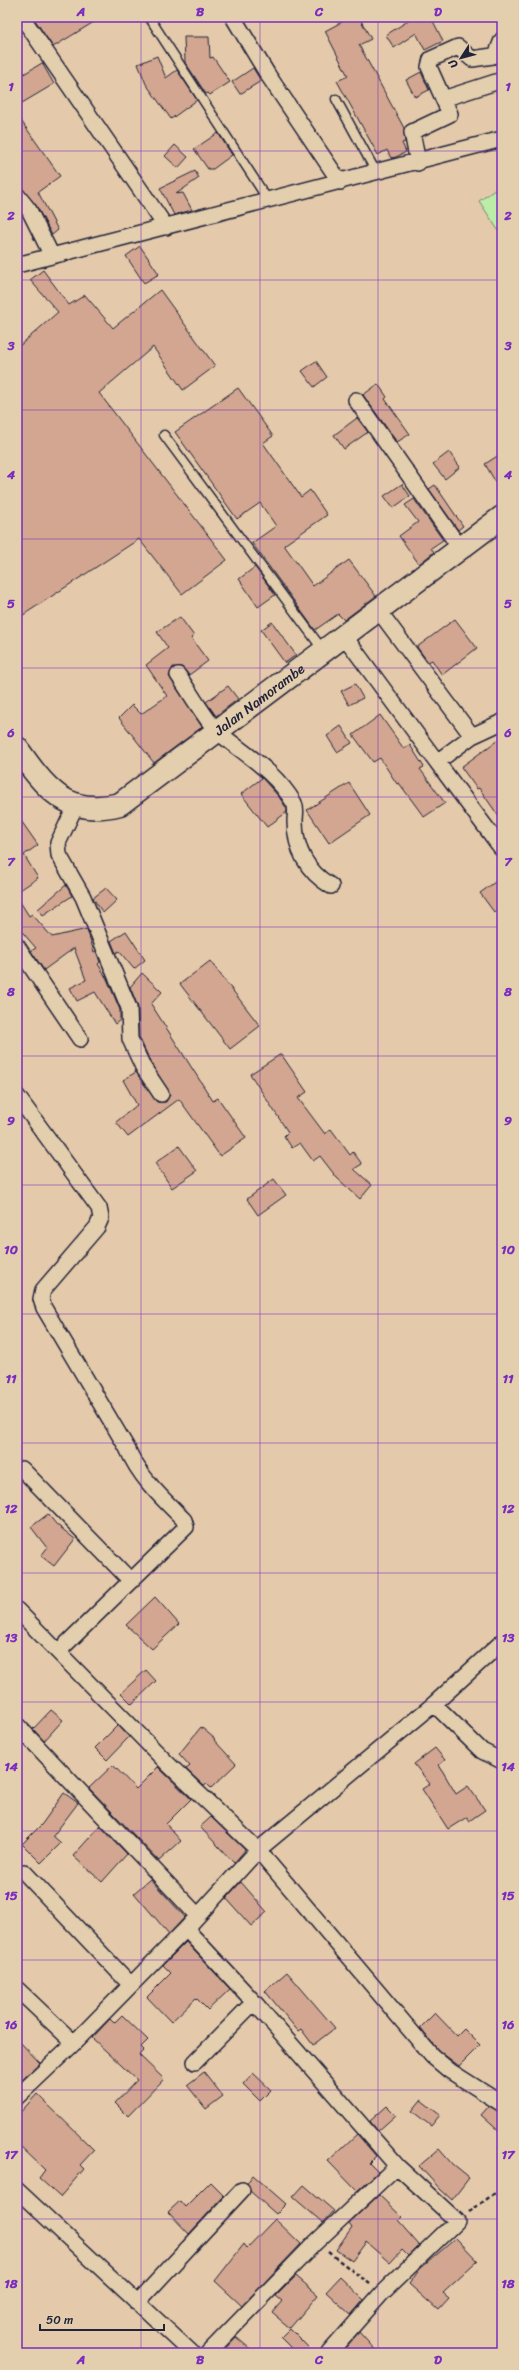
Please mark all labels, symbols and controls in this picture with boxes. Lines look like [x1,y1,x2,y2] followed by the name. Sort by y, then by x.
[76,0,85,23] text: A
[196,0,205,23] text: B
[314,0,324,23] text: C
[434,0,442,23] text: D
[441,38,481,78] north arrow
[443,54,463,72] text: U
[8,75,14,98] text: 1
[505,75,511,98] text: 1
[6,204,15,227] text: 2
[503,204,512,227] text: 2
[6,334,15,357] text: 3
[503,334,512,357] text: 3
[6,463,16,486] text: 4
[503,463,513,486] text: 4
[7,592,15,615] text: 5
[504,592,512,615] text: 5
[208,657,310,743] street label: Jalan Namorambe
[6,721,15,744] text: 6
[503,721,512,744] text: 6
[7,850,16,873] text: 7
[504,850,513,873] text: 7
[6,980,15,1003] text: 8
[503,980,512,1003] text: 8
[7,1109,15,1132] text: 9
[504,1109,512,1132] text: 9
[4,1238,18,1261] text: 10
[501,1238,515,1261] text: 10
[5,1367,17,1390] text: 11
[502,1367,514,1390] text: 11
[4,1497,18,1520] text: 12
[501,1497,515,1520] text: 12
[5,1626,18,1649] text: 13
[502,1626,515,1649] text: 13
[4,1755,19,1778] text: 14
[501,1755,516,1778] text: 14
[4,1884,18,1907] text: 15
[501,1884,515,1907] text: 15
[5,2013,18,2036] text: 16
[502,2013,515,2036] text: 16
[4,2143,19,2166] text: 17
[501,2143,516,2166] text: 17
[4,2272,18,2295] text: 18
[501,2272,515,2295] text: 18
[40,2306,164,2332] scale bar
[46,2309,73,2331] text: 50 m
[76,2348,85,2370] text: A
[196,2348,205,2370] text: B
[314,2348,324,2370] text: C
[434,2348,442,2370] text: D

